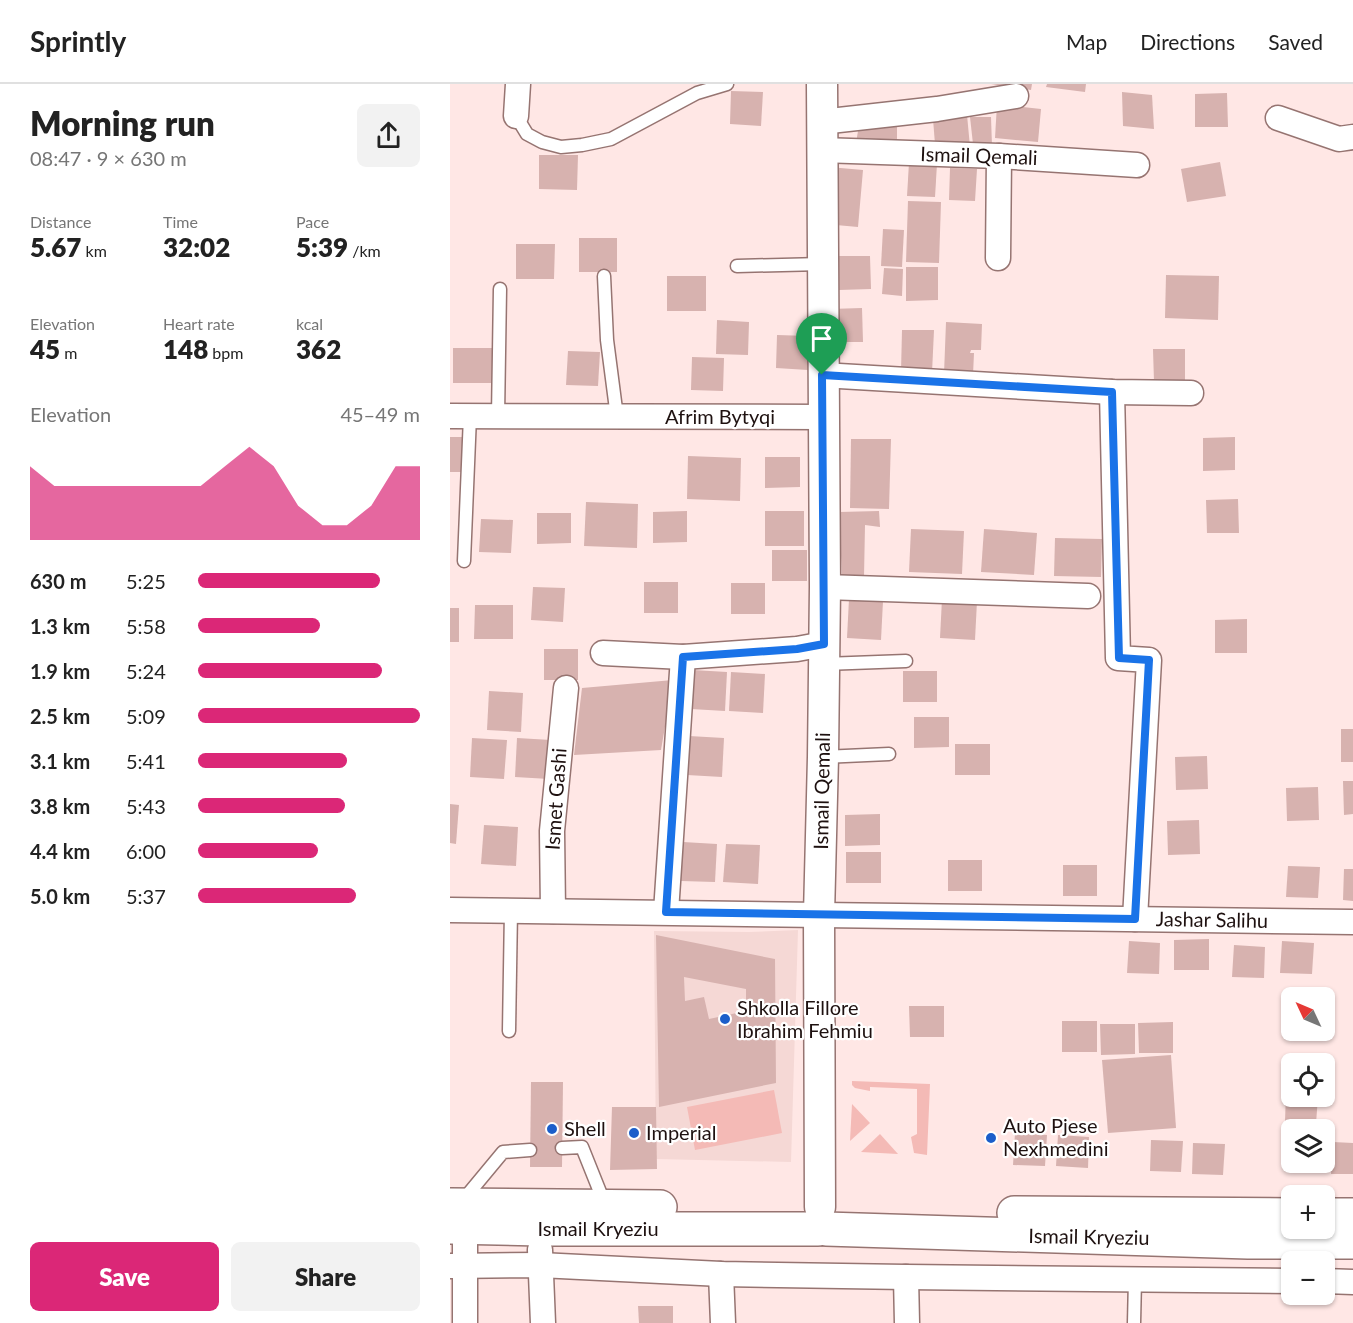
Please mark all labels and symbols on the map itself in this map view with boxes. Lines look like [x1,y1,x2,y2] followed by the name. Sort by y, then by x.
[920,141,1038,169] street label: Ismail Qemali
[796,313,847,375] pin
[665,404,775,428] street label: Afrim Bytyqi
[808,732,834,850] street label: Ismail Qemali
[539,747,571,851] street label: Ismet Gashi
[1156,906,1268,932] street label: Jashar Salihu
[1281,987,1335,1041] north arrow
[737,995,873,1042] place label: Shkolla Fillore Ibrahim Fehmiu
[718,1012,732,1026] marker: Shkolla Fillore Ibrahim Fehmiu
[1003,1113,1108,1160] place label: Auto Pjese Nexhmedini
[564,1116,606,1140] place label: Shell
[646,1120,716,1144] place label: Imperial
[545,1122,559,1136] marker: Shell
[627,1126,641,1140] marker: Imperial
[984,1131,998,1145] marker: Auto Pjese Nexhmedini
[537,1216,659,1240] street label: Ismail Kryeziu
[1028,1223,1150,1249] street label: Ismail Kryeziu

